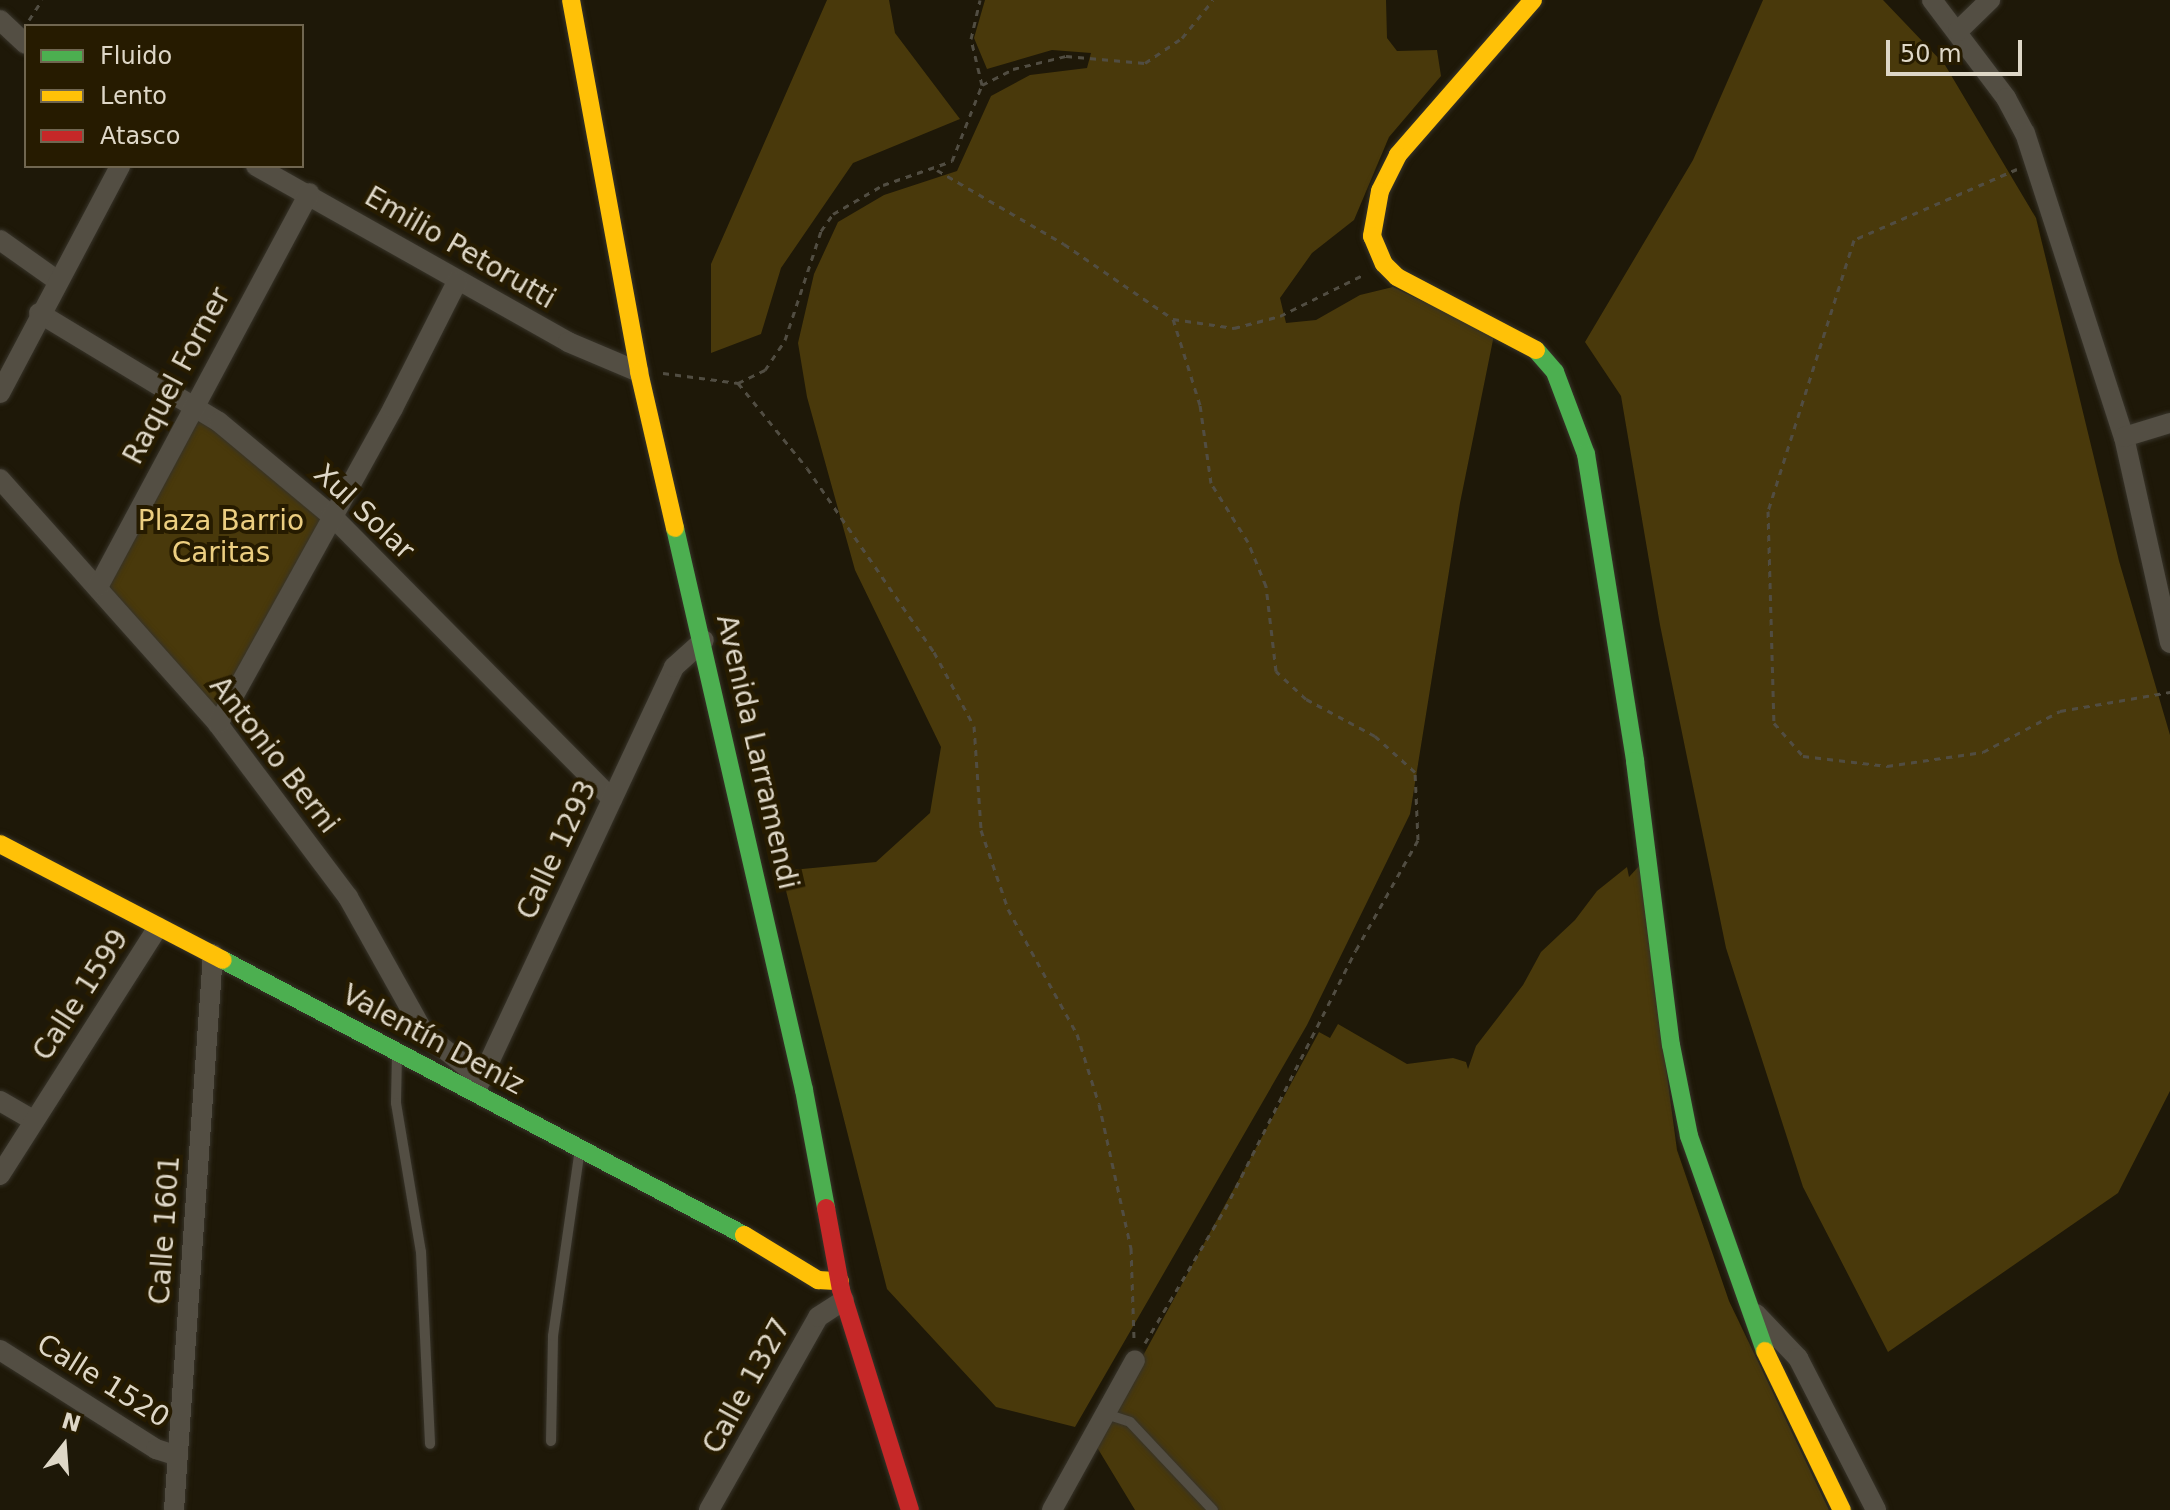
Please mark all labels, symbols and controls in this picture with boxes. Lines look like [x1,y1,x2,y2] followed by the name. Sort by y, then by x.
[24,24,304,168] legend
[1890,24,2026,74] scale bar
[1900,40,1962,68] text: 50 m
[100,42,172,70] text: Fluido
[100,82,167,110] text: Lento
[100,122,181,150] text: Atasco
[359,180,561,316] street label: Emilio Petorutti
[116,282,238,470] street label: Raquel Forner
[307,457,421,567] street label: Xul Solar
[138,504,304,570] park label: Plaza Barrio Caritas
[709,611,805,893] street label: Avenida Larramendi
[202,670,346,840] street label: Antonio Berni
[510,775,604,925] street label: Calle 1293
[26,923,136,1067] street label: Calle 1599
[336,978,530,1102] street label: Valentín Deniz
[143,1154,187,1306] street label: Calle 1601
[696,1312,798,1460] street label: Calle 1327
[31,1327,175,1435] street label: Calle 1520
[24,1406,104,1486] north arrow
[59,1408,84,1437] text: N

